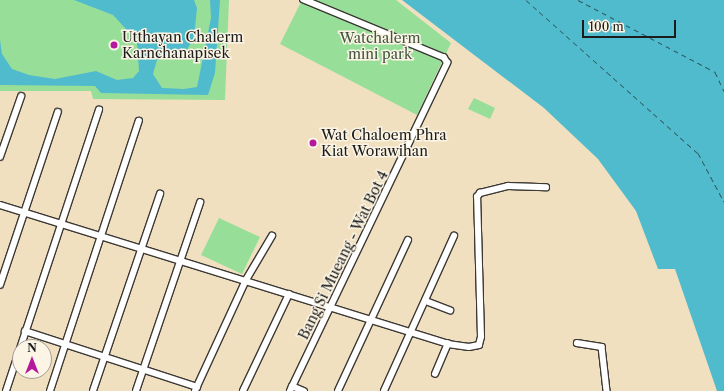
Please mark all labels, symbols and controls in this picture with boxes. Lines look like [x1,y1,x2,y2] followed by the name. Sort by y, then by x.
[584,12,678,38] scale bar
[589,19,624,34] text: 100 m
[122,29,243,62] place label: Utthayan Chalerm Karnchanapisek
[340,30,420,62] park label: Watchalerm mini park
[109,40,119,50] marker: Utthayan Chalerm Karnchanapisek
[321,127,447,160] place label: Wat Chaloem Phra Kiat Worawihan
[308,138,318,148] marker: Wat Chaloem Phra Kiat Worawihan
[295,168,391,342] street label: Bang Si Mueang - Wat Bot 4
[12,339,52,379] north arrow
[27,341,37,355] text: N

